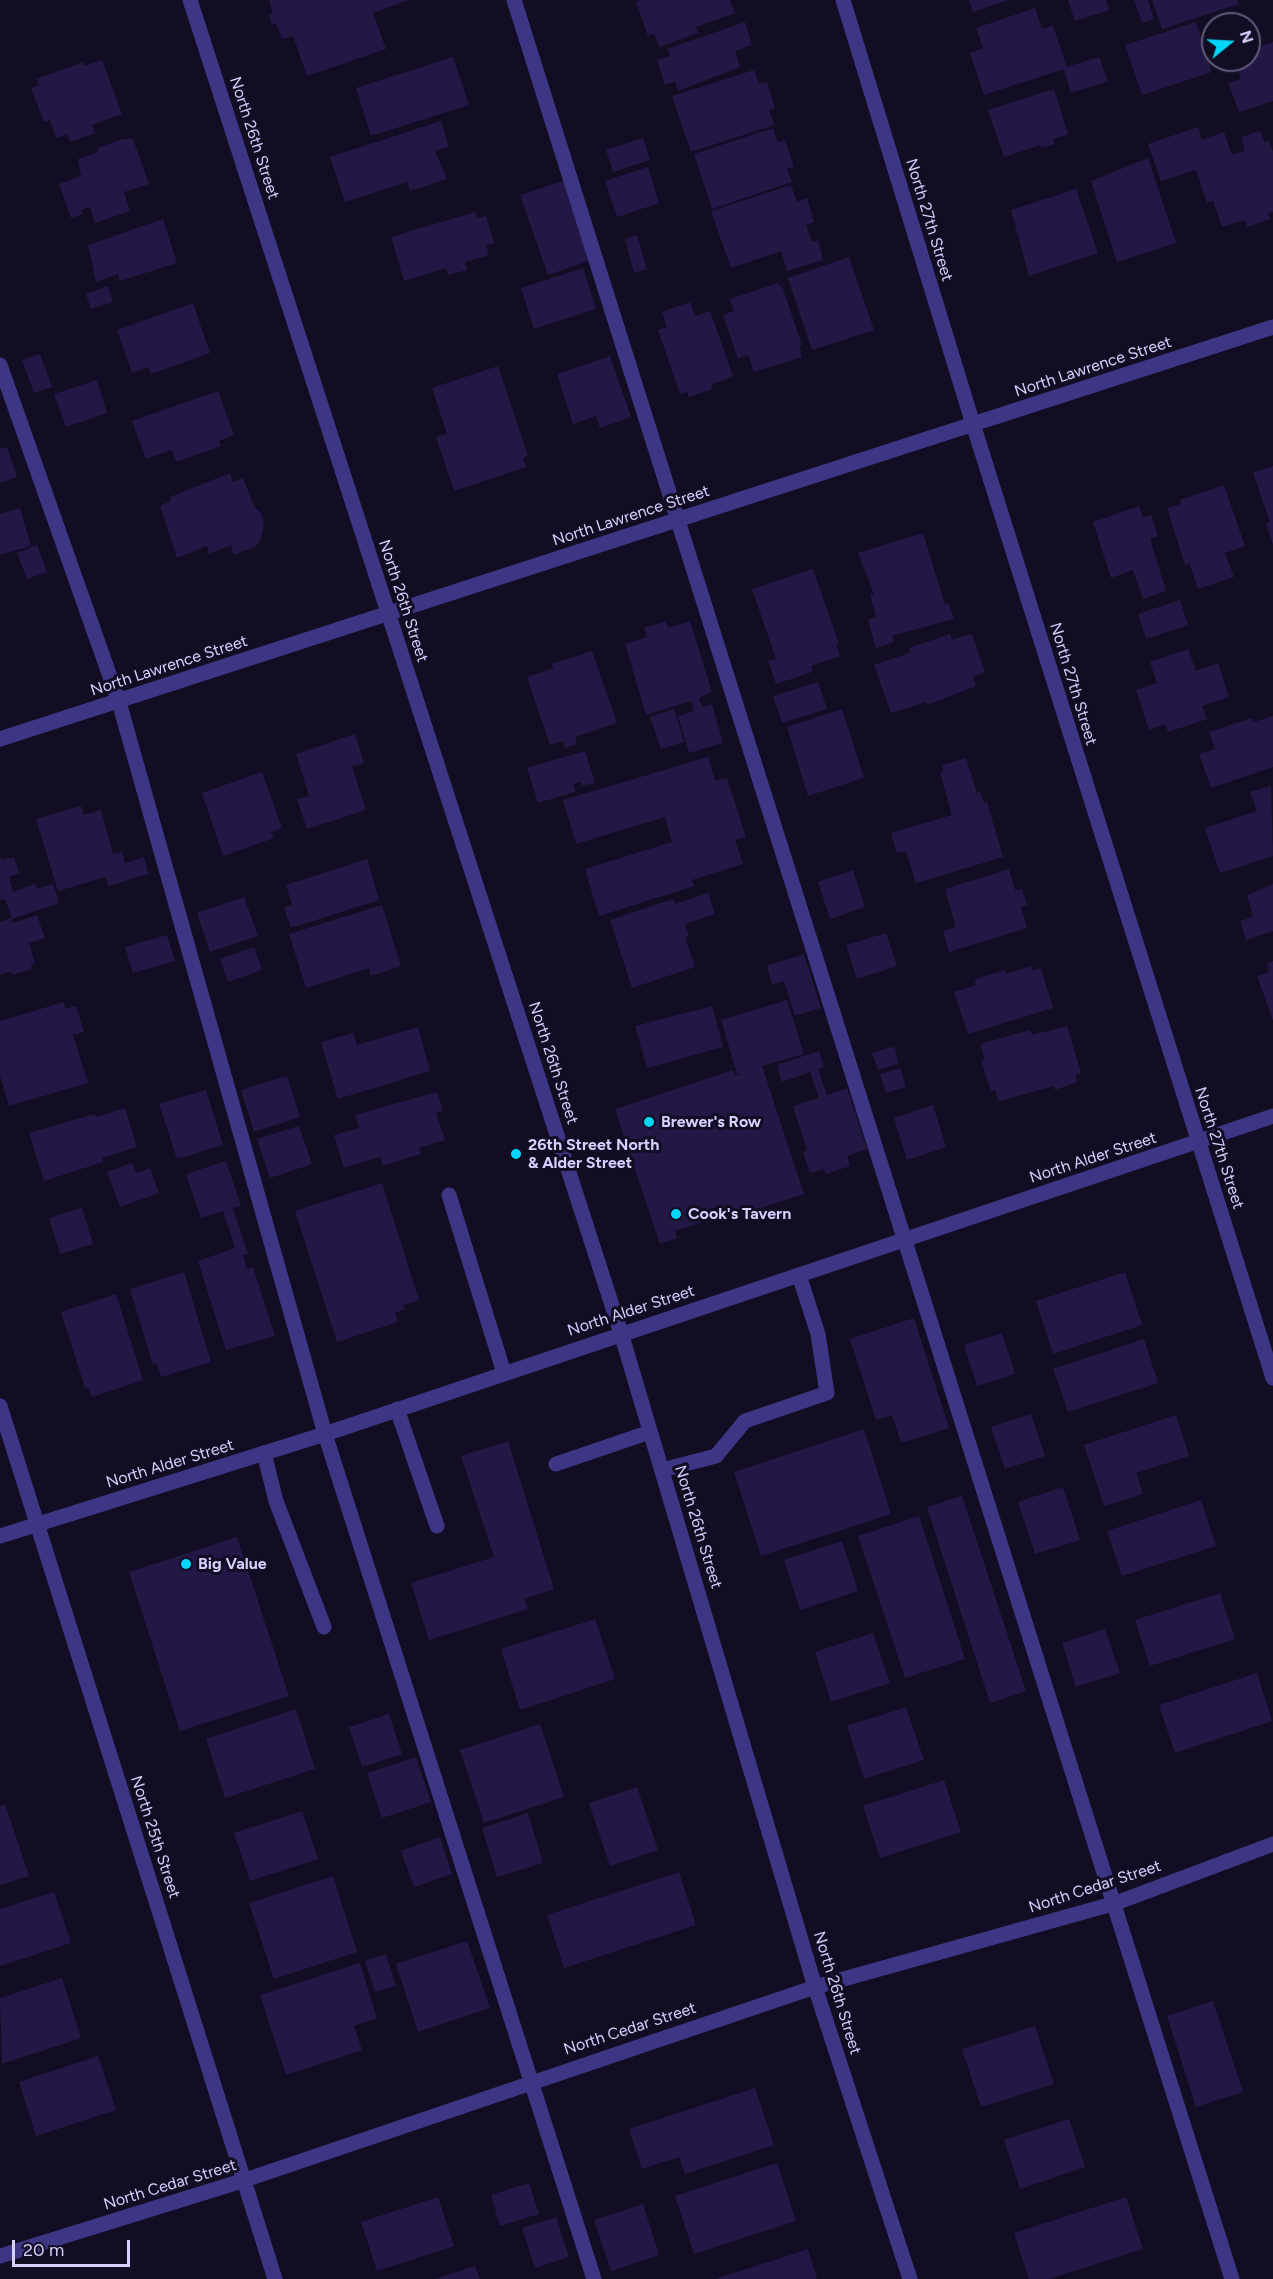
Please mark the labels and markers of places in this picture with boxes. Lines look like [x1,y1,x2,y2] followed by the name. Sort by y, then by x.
[661,1112,761,1132] place label: Brewer's Row
[642,1115,656,1129] marker: Brewer's Row
[528,1135,659,1173] place label: 26th Street North & Alder Street
[509,1147,523,1161] marker: 26th Street North & Alder Street
[688,1204,791,1224] place label: Cook's Tavern
[669,1207,683,1221] marker: Cook's Tavern
[198,1554,267,1574] place label: Big Value
[179,1557,193,1571] marker: Big Value

